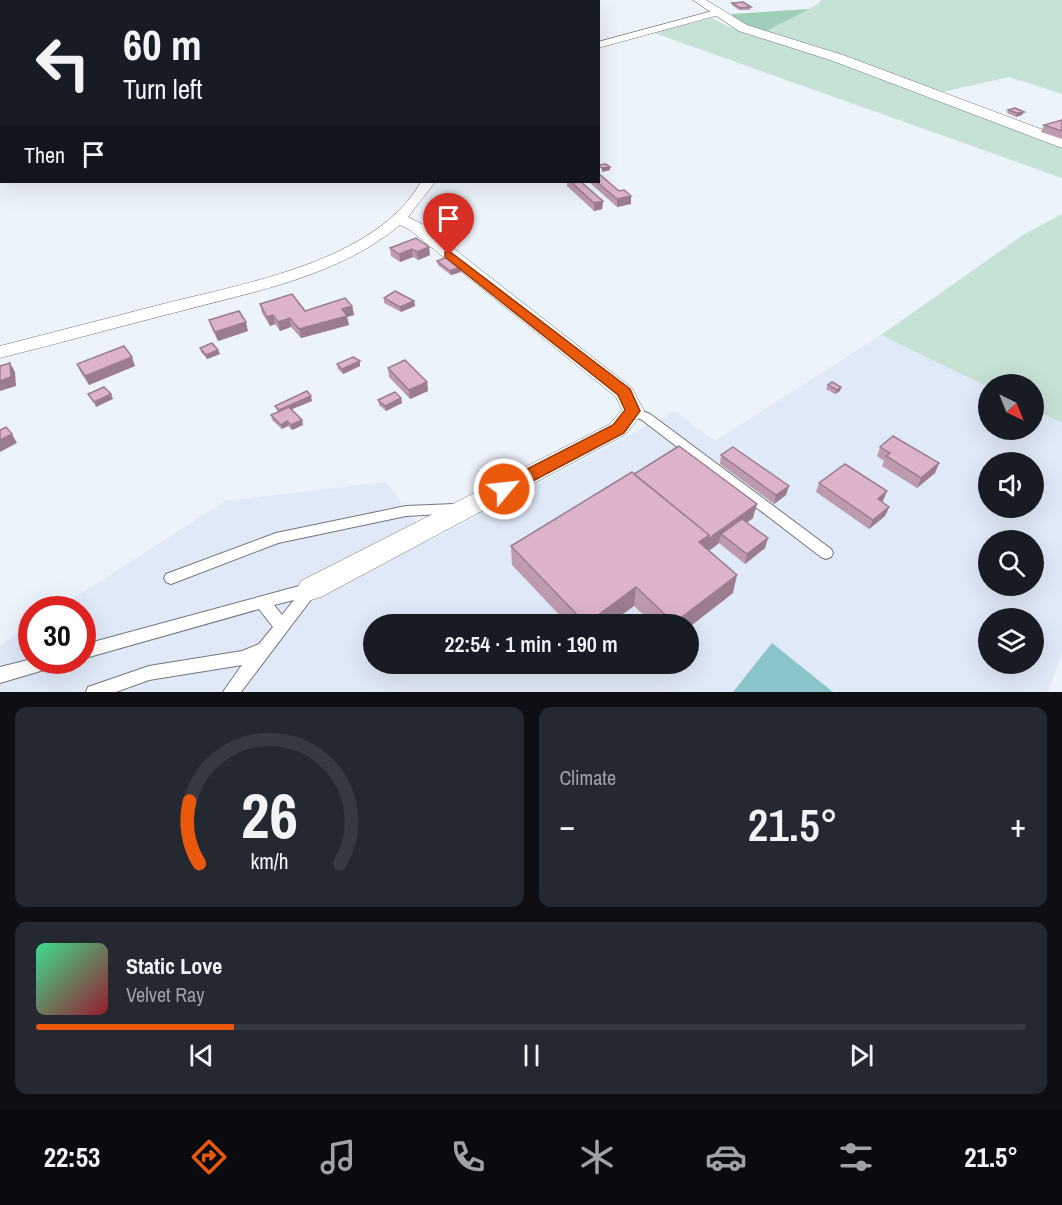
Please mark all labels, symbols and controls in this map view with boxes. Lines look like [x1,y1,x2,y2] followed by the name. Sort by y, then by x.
[123,17,202,73] text: 60 m
[24,24,102,102] icon: left
[123,71,202,107] text: Turn left
[77,138,110,171] icon: arrive
[24,140,65,170] text: Then
[423,193,474,255] pin
[432,202,465,235] icon: arrive
[978,374,1044,440] north arrow
[978,374,1044,674] map controls
[978,452,1044,518] button: sound
[472,457,536,521] position arrow
[978,530,1044,596] button: search
[18,596,96,674] speed limit sign: 30
[978,608,1044,674] button: layers
[444,629,618,659] text: 22:54 · 1 min · 190 m
[560,764,616,791] text: Climate
[241,773,298,857] text: 26
[748,794,838,855] text: 21.5°
[560,803,575,847] text: −
[1010,803,1026,847] text: +
[250,847,288,876] text: km/h
[126,951,222,981] text: Static Love
[126,981,204,1008] text: Velvet Ray
[185,1039,218,1072] icon: previous
[515,1039,548,1072] icon: pause
[845,1039,878,1072] icon: next
[188,1136,230,1178] icon: directions
[317,1136,359,1178] icon: music
[447,1136,489,1178] icon: phone
[576,1136,618,1178] icon: climate
[705,1136,747,1178] icon: car
[835,1136,877,1178] icon: filters
[44,1139,100,1175] text: 22:53
[964,1139,1018,1175] text: 21.5°

